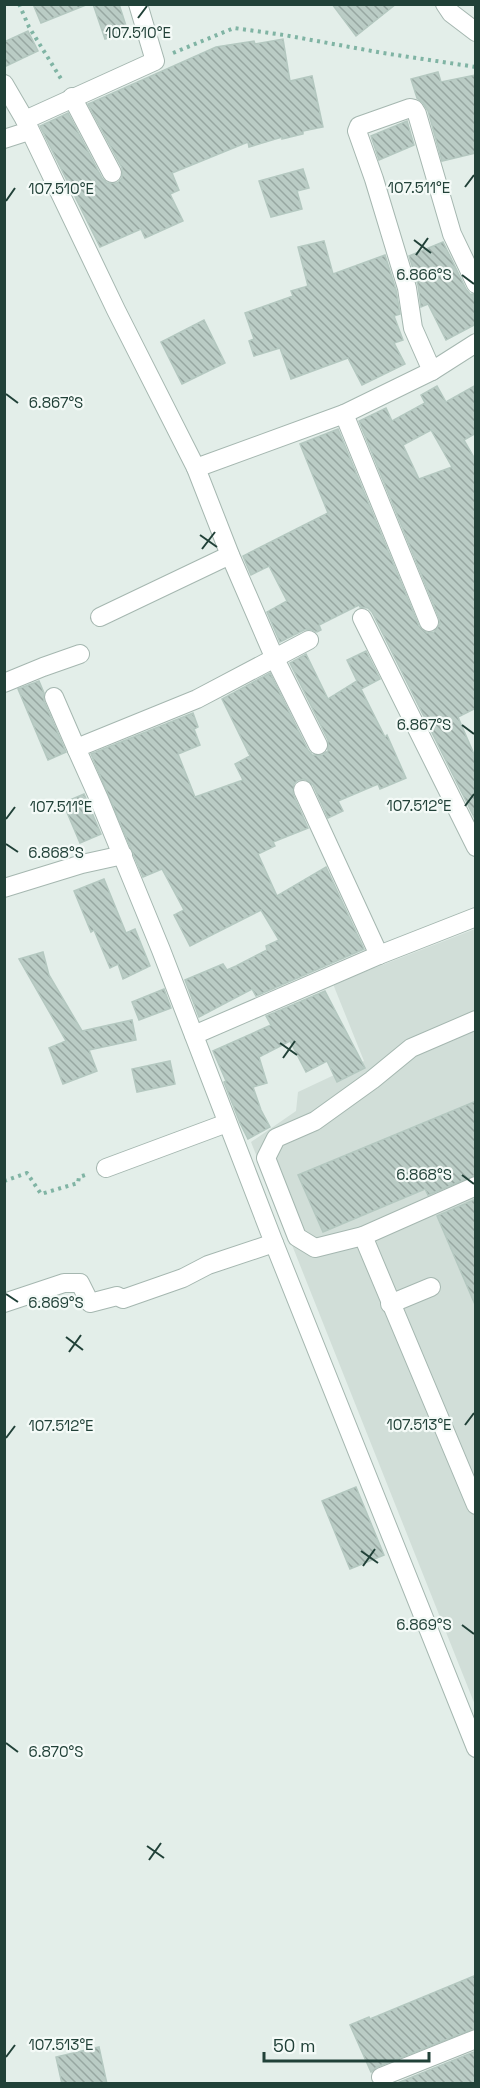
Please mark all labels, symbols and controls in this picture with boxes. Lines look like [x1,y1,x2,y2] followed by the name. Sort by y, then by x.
[105,23,171,42] text: 107.510°E
[388,178,450,197] text: 107.511°E
[28,179,94,198] text: 107.510°E
[396,265,452,284] text: 6.866°S
[29,393,83,412] text: 6.867°S
[397,715,451,734] text: 6.867°S
[386,796,452,815] text: 107.512°E
[30,797,92,816] text: 107.511°E
[28,843,84,862] text: 6.868°S
[396,1165,452,1184] text: 6.868°S
[28,1293,84,1312] text: 6.869°S
[386,1415,452,1434] text: 107.513°E
[28,1416,94,1435] text: 107.512°E
[396,1615,452,1634] text: 6.869°S
[28,1742,84,1761] text: 6.870°S
[264,2025,429,2063] scale bar
[273,2034,315,2057] text: 50 m
[28,2035,94,2054] text: 107.513°E

